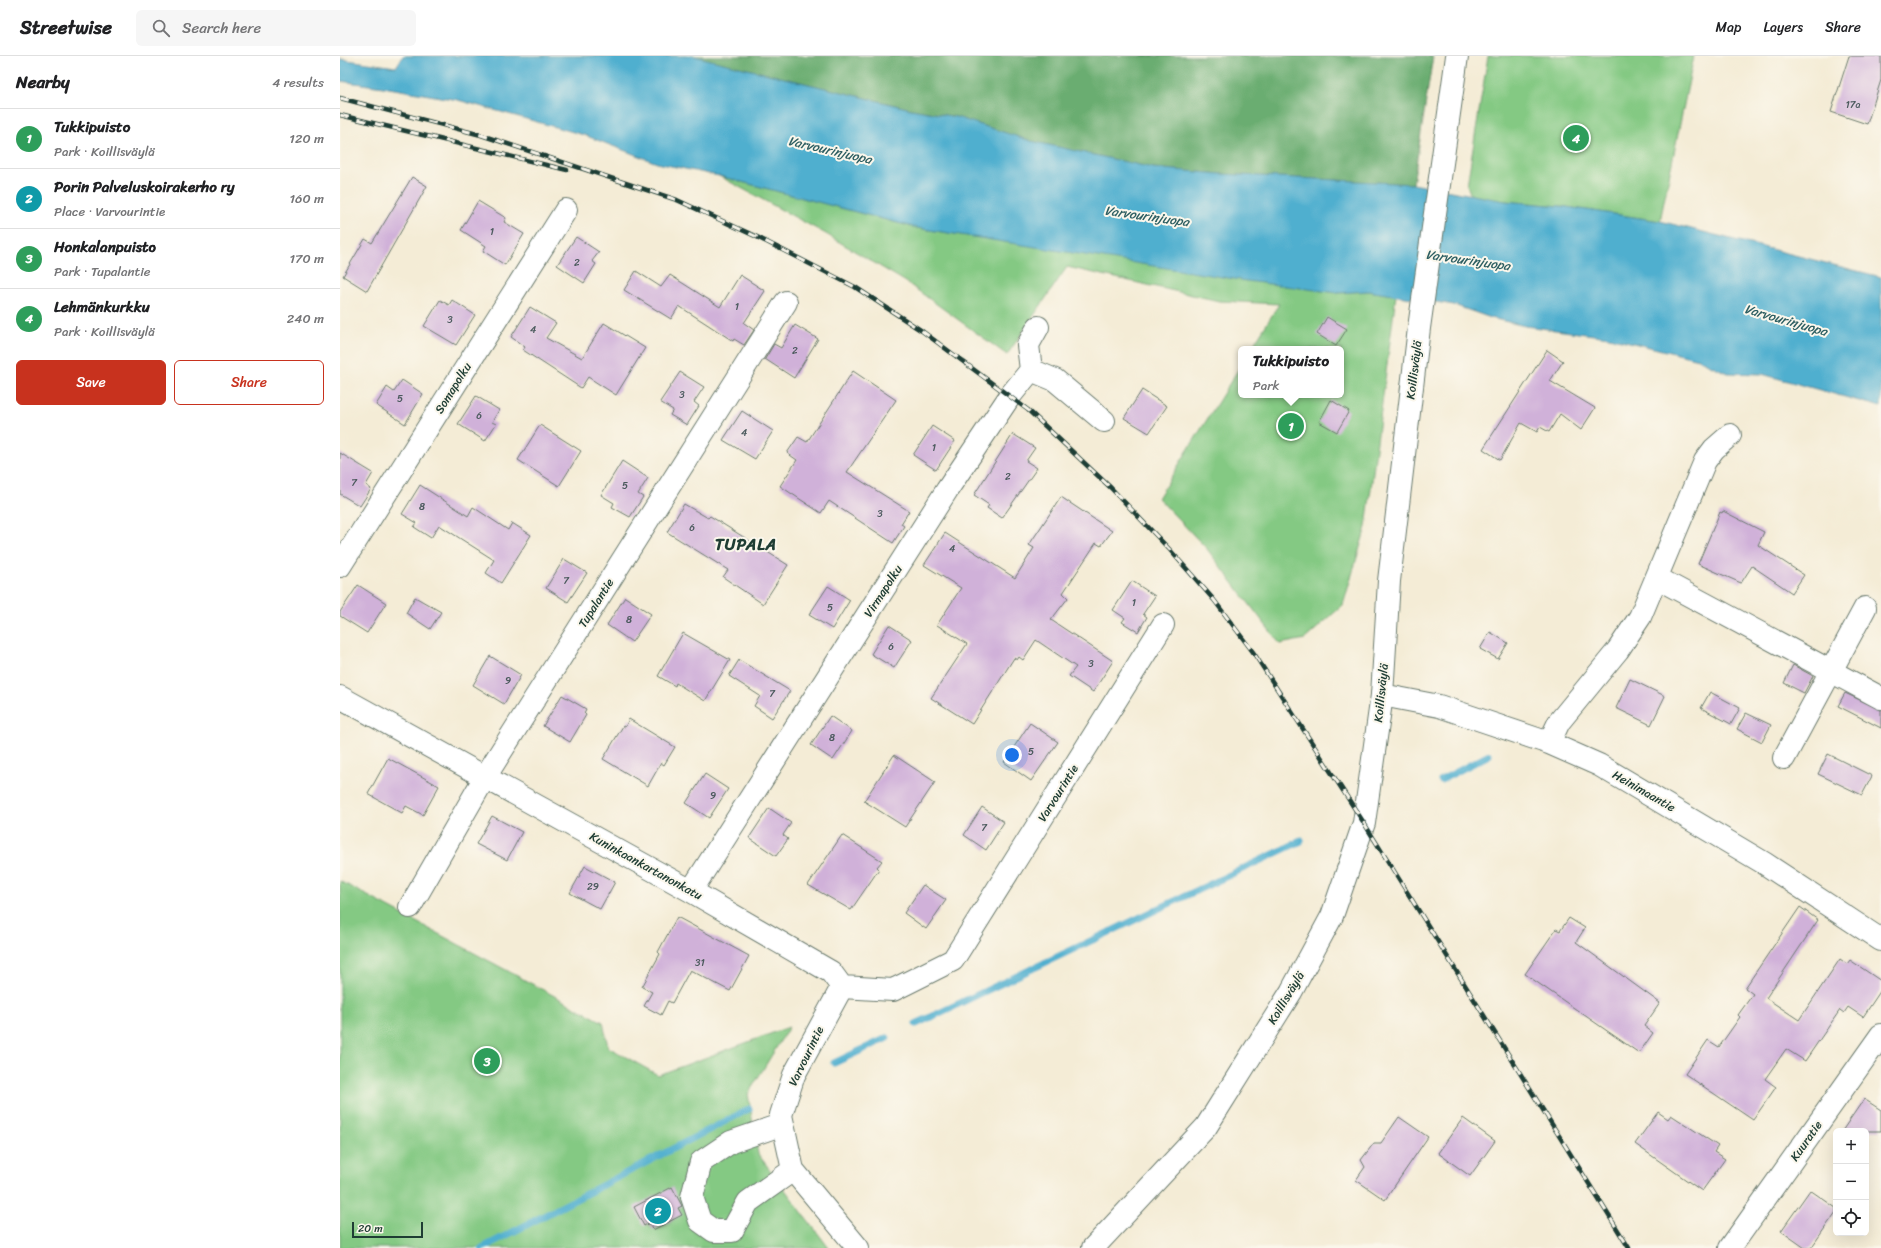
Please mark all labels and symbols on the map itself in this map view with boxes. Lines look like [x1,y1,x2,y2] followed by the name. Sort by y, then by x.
[1845,96,1861,114] house number: 17a
[1563,123,1589,153] pin: 4
[786,129,876,171] water label: Varvourinjuopa
[1103,199,1192,234] water label: Varvourinjuopa
[490,223,494,241] house number: 1
[1424,243,1513,278] water label: Varvourinjuopa
[574,254,580,272] house number: 2
[1742,297,1832,343] water label: Varvourinjuopa
[735,298,739,316] house number: 1
[447,311,453,329] house number: 3
[530,321,536,339] house number: 4
[1399,338,1429,401] street label: Koillisväylä
[792,342,798,360] house number: 2
[428,357,478,418] street label: Somapolku
[679,386,685,404] house number: 3
[397,390,403,408] house number: 5
[476,407,482,425] house number: 6
[1278,411,1304,441] pin: 1
[741,424,747,442] house number: 4
[932,439,936,457] house number: 1
[1005,468,1011,486] house number: 2
[351,474,358,492] house number: 7
[622,477,628,495] house number: 5
[419,498,425,516] house number: 8
[877,505,883,523] house number: 3
[689,519,695,537] house number: 6
[715,530,777,559] district label: TUPALA
[949,540,955,558] house number: 4
[858,560,909,622] street label: Virmapolku
[563,572,570,590] house number: 7
[572,574,620,632] street label: Tupalantie
[1132,594,1136,612] house number: 1
[827,599,833,617] house number: 5
[626,611,632,629] house number: 8
[888,638,894,656] house number: 6
[1088,655,1094,673] house number: 3
[1367,662,1395,724] street label: Koillisväylä
[505,672,511,690] house number: 9
[769,685,776,703] house number: 7
[829,729,835,747] house number: 8
[1028,743,1034,761] house number: 5
[1002,745,1022,765] your location
[1032,760,1084,826] street label: Varvourintie
[1608,764,1680,818] street label: Heinimaantie
[710,787,716,805] house number: 9
[981,819,988,837] house number: 7
[585,826,707,907] street label: Kuninkaankartanonkatu
[587,878,599,896] house number: 29
[695,954,705,972] house number: 31
[1261,966,1311,1029] street label: Koillisväylä
[782,1022,830,1090] street label: Varvourintie
[474,1046,500,1076] pin: 3
[1784,1116,1828,1166] street label: Kuuratie
[645,1196,671,1226] pin: 2
[352,1220,423,1239] scale bar

